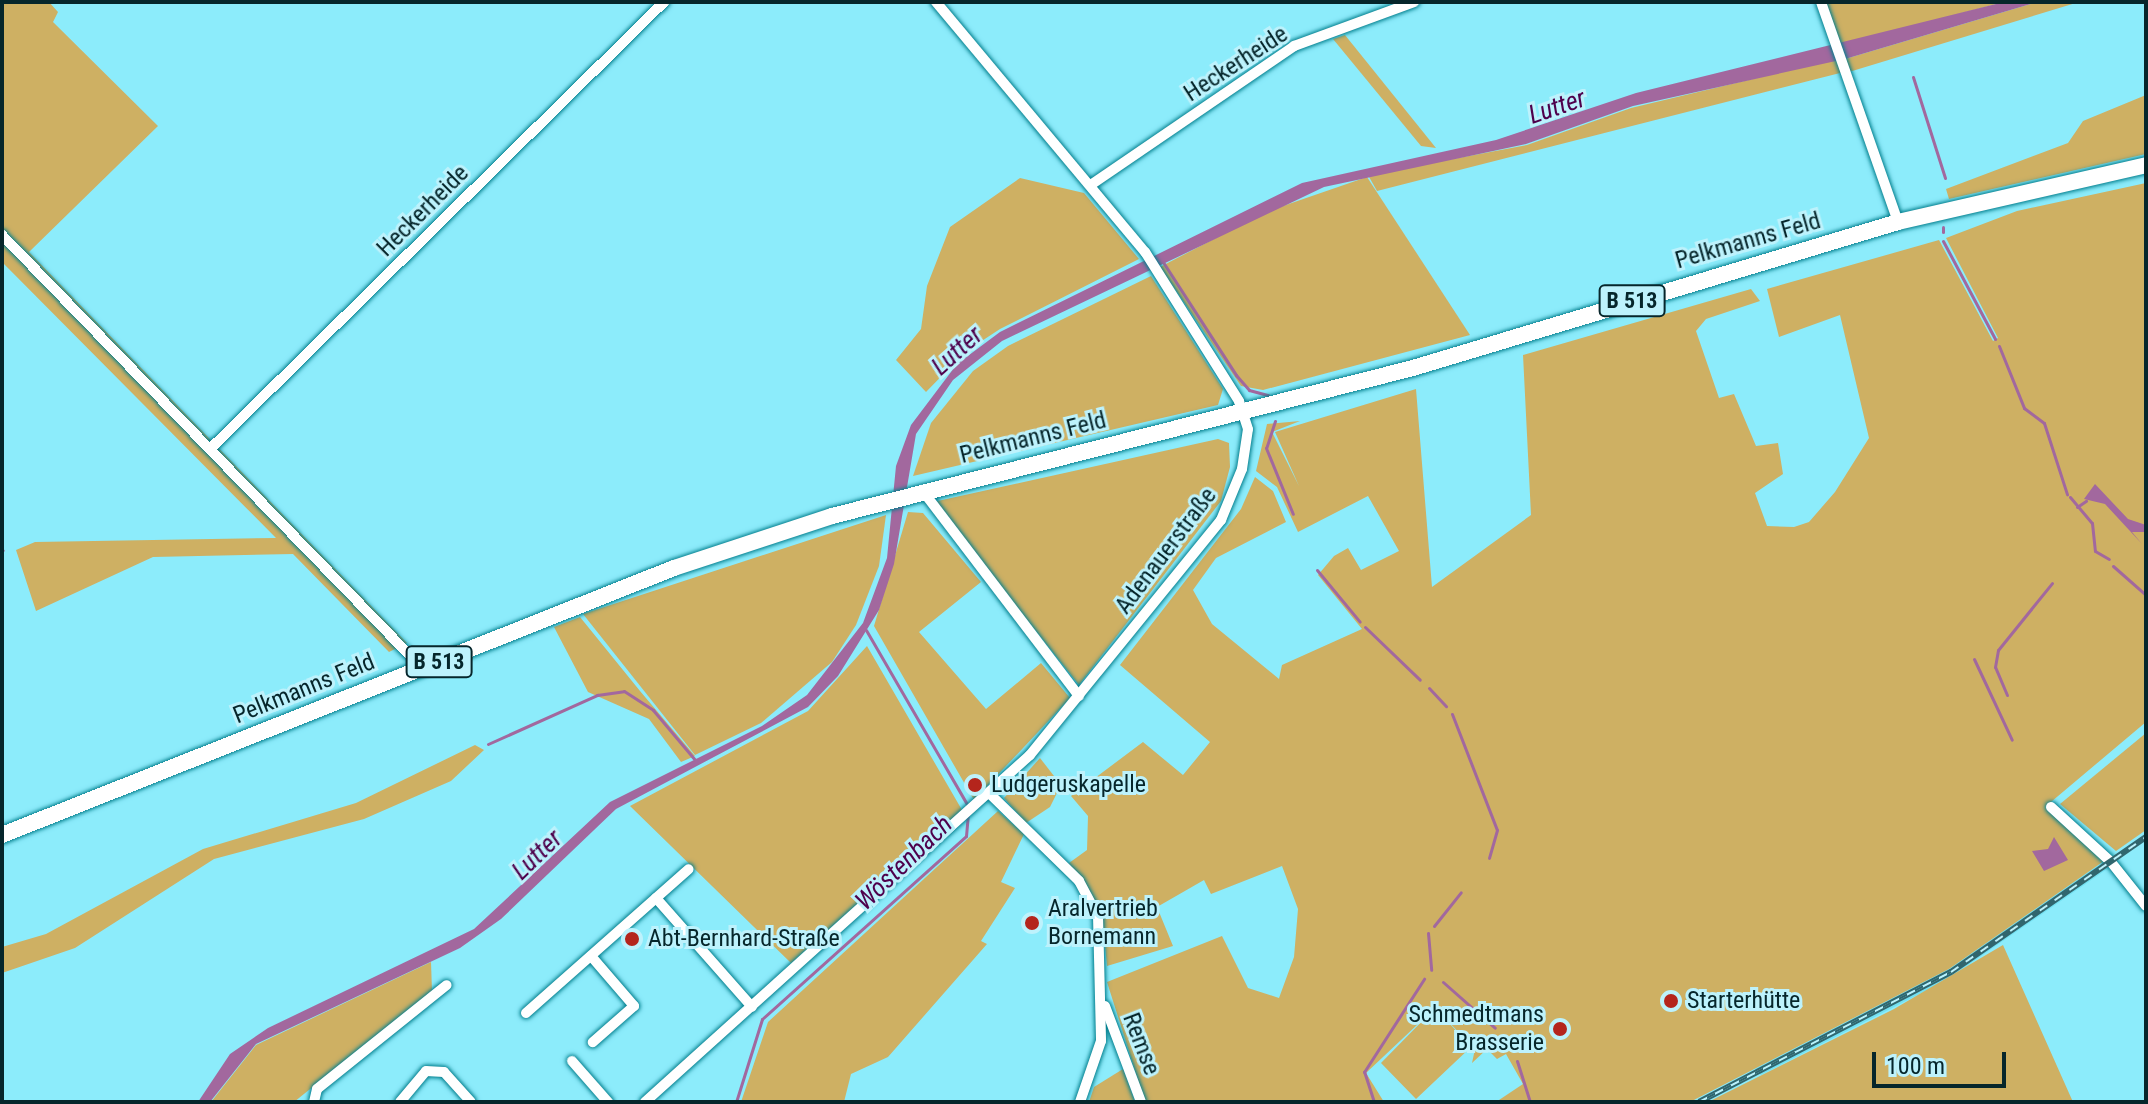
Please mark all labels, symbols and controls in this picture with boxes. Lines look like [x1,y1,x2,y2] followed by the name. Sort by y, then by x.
[1179,20,1293,108] street label: Heckerheide
[1524,83,1590,131] water label: Lutter
[371,159,475,263] street label: Heckerheide
[1672,206,1824,276] street label: Pelkmanns Feld
[1598,283,1666,319] road number: B 513
[925,320,989,382] water label: Lutter
[957,406,1109,470] street label: Pelkmanns Feld
[1109,482,1223,620] street label: Adenauerstraße
[405,644,473,680] road number: B 513
[229,648,379,730] street label: Pelkmanns Feld
[991,771,1146,799] place label: Ludgeruskapelle
[966,776,984,794] marker: Ludgeruskapelle
[849,809,959,917] water label: Wöstenbach
[505,824,569,886] water label: Lutter
[1048,895,1158,951] place label: Aralvertrieb Bornemann
[1023,914,1041,932] marker: Aralvertrieb Bornemann
[648,925,840,953] place label: Abt-Bernhard-Straße
[623,930,641,948] marker: Abt-Bernhard-Straße
[1687,987,1800,1015] place label: Starterhütte
[1662,992,1680,1010] marker: Starterhütte
[1408,1001,1544,1057] place label: Schmedtmans Brasserie
[1116,1009,1166,1079] street label: Remse
[1551,1020,1569,1038] marker: Schmedtmans Brasserie
[1876,1036,2010,1086] scale bar
[1886,1052,1945,1080] text: 100 m

